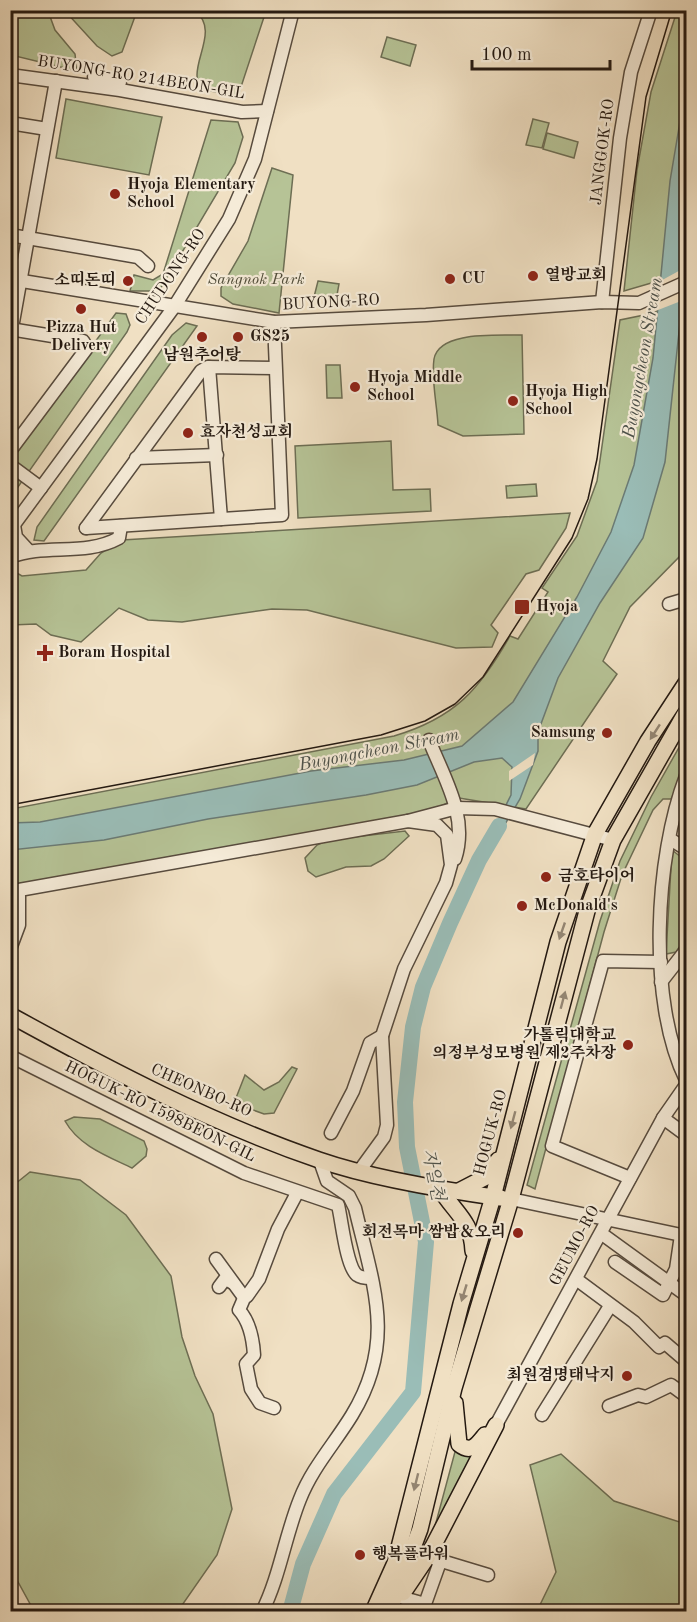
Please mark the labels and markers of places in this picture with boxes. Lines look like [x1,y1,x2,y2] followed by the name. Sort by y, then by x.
[127,177,256,211] place label: Hyoja Elementary School
[108,187,122,201] marker: Hyoja Elementary School
[545,265,607,284] place label: 열방교회
[526,269,540,283] marker: 열방교회
[54,270,116,289] place label: 소띠돈띠
[462,271,486,287] place label: CU
[443,272,457,286] marker: CU
[121,274,135,288] marker: 소띠돈띠
[74,302,88,316] marker: Pizza Hut Delivery
[45,320,117,354] place label: Pizza Hut Delivery
[250,329,290,345] place label: GS25
[195,330,209,344] marker: 남원추어탕
[231,330,245,344] marker: GS25
[163,345,241,364] place label: 남원추어탕
[367,370,462,404] place label: Hyoja Middle School
[348,380,362,394] marker: Hyoja Middle School
[525,384,607,418] place label: Hyoja High School
[506,394,520,408] marker: Hyoja High School
[200,422,293,441] place label: 효자천성교회
[181,426,195,440] marker: 효자천성교회
[513,598,531,616] marker: Hyoja
[536,599,578,615] place label: Hyoja
[36,644,54,662] marker: Boram Hospital
[58,645,170,661] place label: Boram Hospital
[531,725,595,741] place label: Samsung
[600,726,614,740] marker: Samsung
[558,866,635,885] place label: 금호타이어
[539,870,553,884] marker: 금호타이어
[534,898,618,914] place label: McDonald's
[515,899,529,913] marker: McDonald's
[432,1025,617,1062] place label: 가톨릭대학교 의정부성모병원 제2주차장
[621,1038,635,1052] marker: 가톨릭대학교 의정부성모병원 제2주차장
[362,1222,506,1241] place label: 회전목마 쌈밥＆오리
[511,1226,525,1240] marker: 회전목마 쌈밥＆오리
[507,1365,615,1384] place label: 최원겸명태낙지
[620,1369,634,1383] marker: 최원겸명태낙지
[372,1544,449,1563] place label: 행복플라워
[353,1548,367,1562] marker: 행복플라워

